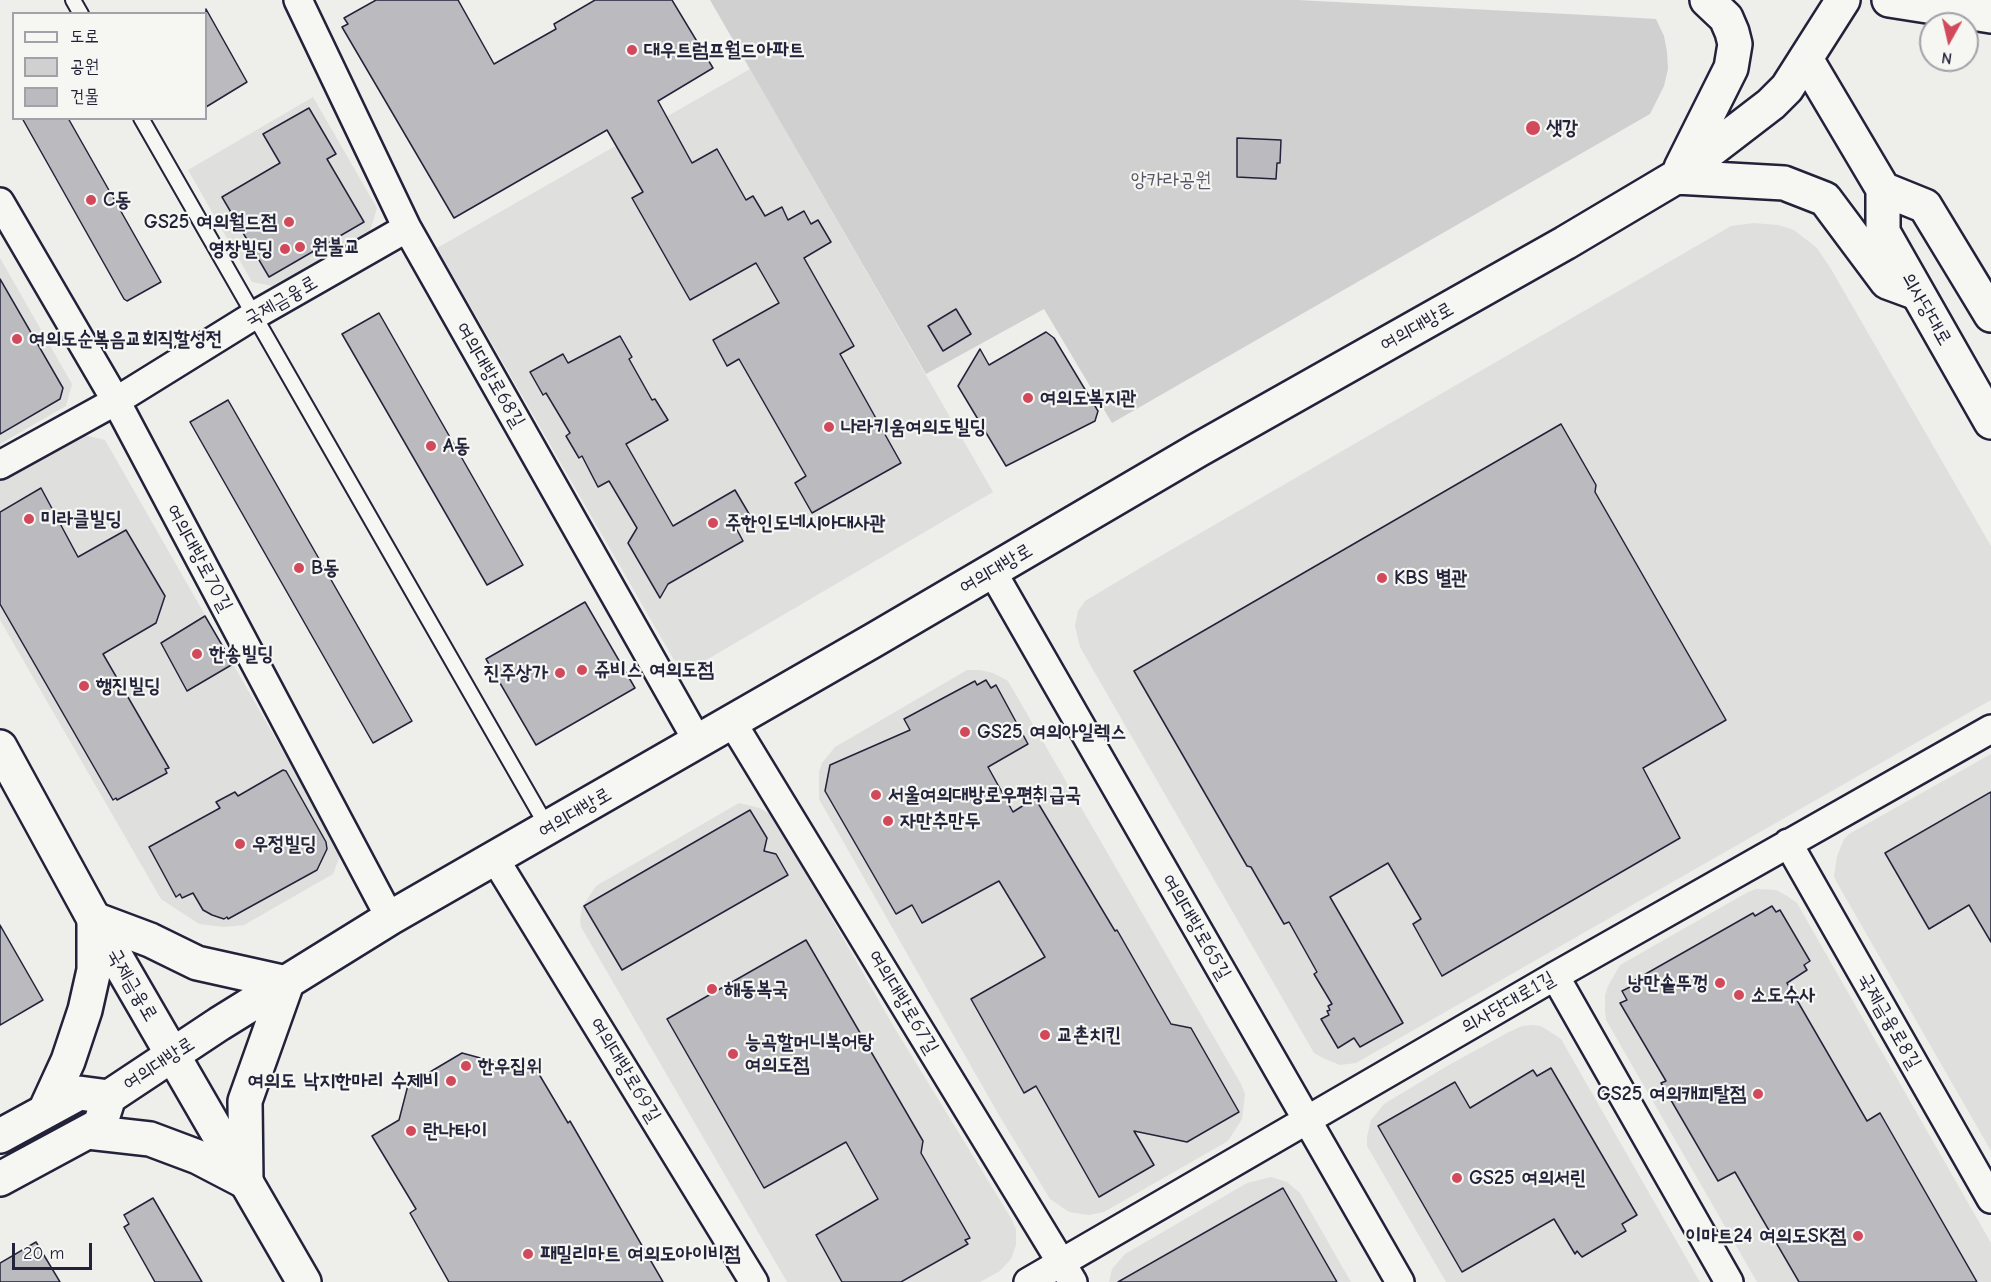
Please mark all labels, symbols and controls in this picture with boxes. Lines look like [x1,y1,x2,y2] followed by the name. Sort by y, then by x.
[12,12,207,120] legend
[1919,12,1979,72] north arrow
[70,26,99,47] text: 도로
[644,38,805,62] place label: 대우트럼프월드아파트
[625,43,639,57] marker: 대우트럼프월드아파트
[1940,48,1953,67] text: N
[70,56,99,77] text: 공원
[70,86,99,107] text: 건물
[1546,116,1578,140] place label: 샛강
[1524,119,1542,137] marker: 샛강
[1131,168,1211,192] park label: 앙카라공원
[103,188,131,212] place label: C동
[84,193,98,207] marker: C동
[144,210,277,234] place label: GS25 여의월드점
[282,215,296,229] marker: GS25 여의월드점
[312,235,360,259] place label: 원불교
[209,237,273,261] place label: 영창빌딩
[293,240,307,254] marker: 원불교
[278,242,292,256] marker: 영창빌딩
[1895,268,1957,350] street label: 의사당대로
[240,270,322,332] street label: 국제금융로
[1376,297,1458,357] street label: 여의대방로
[450,318,530,432] street label: 여의대방로68길
[29,327,222,351] place label: 여의도순복음교회직할성전
[10,332,24,346] marker: 여의도순복음교회직할성전
[1040,386,1137,410] place label: 여의도복지관
[1021,391,1035,405] marker: 여의도복지관
[841,415,986,439] place label: 나라키움여의도빌딩
[822,420,836,434] marker: 나라키움여의도빌딩
[443,434,470,458] place label: A동
[424,439,438,453] marker: A동
[161,500,237,616] street label: 여의대방로70길
[41,507,121,531] place label: 미라클빌딩
[725,511,886,535] place label: 주한인도네시아대사관
[22,512,36,526] marker: 미라클빌딩
[706,516,720,530] marker: 주한인도네시아대사관
[955,538,1037,600] street label: 여의대방로
[311,556,339,580] place label: B동
[292,561,306,575] marker: B동
[1394,566,1468,590] place label: KBS 별관
[1375,571,1389,585] marker: KBS 별관
[209,642,273,666] place label: 한송빌딩
[190,647,204,661] marker: 한송빌딩
[594,658,714,682] place label: 쥬비스 여의도점
[484,661,548,685] place label: 진주상가
[575,663,589,677] marker: 쥬비스 여의도점
[553,666,567,680] marker: 진주상가
[96,674,160,698] place label: 행진빌딩
[77,679,91,693] marker: 행진빌딩
[977,720,1126,744] place label: GS25 여의아일렉스
[958,725,972,739] marker: GS25 여의아일렉스
[534,782,616,844] street label: 여의대방로
[888,783,1081,807] place label: 서울여의대방로우편취급국
[869,788,883,802] marker: 서울여의대방로우편취급국
[900,809,980,833] place label: 자만추만두
[881,814,895,828] marker: 자만추만두
[252,832,316,856] place label: 우정빌딩
[233,837,247,851] marker: 우정빌딩
[1156,870,1236,984] street label: 여의대방로65길
[101,944,163,1026] street label: 국제금융로
[863,946,943,1058] street label: 여의대방로67길
[1457,966,1559,1040] street label: 의사당대로1길
[1852,969,1926,1073] street label: 국제금융로8길
[1628,971,1708,995] place label: 낭만솥뚜껑
[1713,976,1727,990] marker: 낭만솥뚜껑
[724,977,788,1001] place label: 해동복국
[705,982,719,996] marker: 해동복국
[1751,983,1815,1007] place label: 소도수사
[1732,988,1746,1002] marker: 소도수사
[584,1013,666,1127] street label: 여의대방로69길
[1057,1023,1121,1047] place label: 교촌치킨
[1038,1028,1052,1042] marker: 교촌치킨
[745,1030,874,1077] place label: 능곡할머니북어탕 여의도점
[119,1032,199,1096] street label: 여의대방로
[726,1047,740,1061] marker: 능곡할머니북어탕 여의도점
[478,1054,542,1078] place label: 한우집위
[459,1059,473,1073] marker: 한우집위
[248,1069,439,1093] place label: 여의도 낙지한마리 수제비
[444,1074,458,1088] marker: 여의도 낙지한마리 수제비
[1597,1082,1746,1106] place label: GS25 여의캐피탈점
[1751,1087,1765,1101] marker: GS25 여의캐피탈점
[423,1119,487,1143] place label: 란나타이
[404,1124,418,1138] marker: 란나타이
[1469,1166,1586,1190] place label: GS25 여의서린
[1450,1171,1464,1185] marker: GS25 여의서린
[1685,1224,1846,1248] place label: 이마트24 여의도SK점
[1851,1229,1865,1243] marker: 이마트24 여의도SK점
[15,1231,94,1269] scale bar
[540,1242,740,1266] place label: 패밀리마트 여의도아이비점
[23,1243,64,1264] text: 20 m
[521,1247,535,1261] marker: 패밀리마트 여의도아이비점

